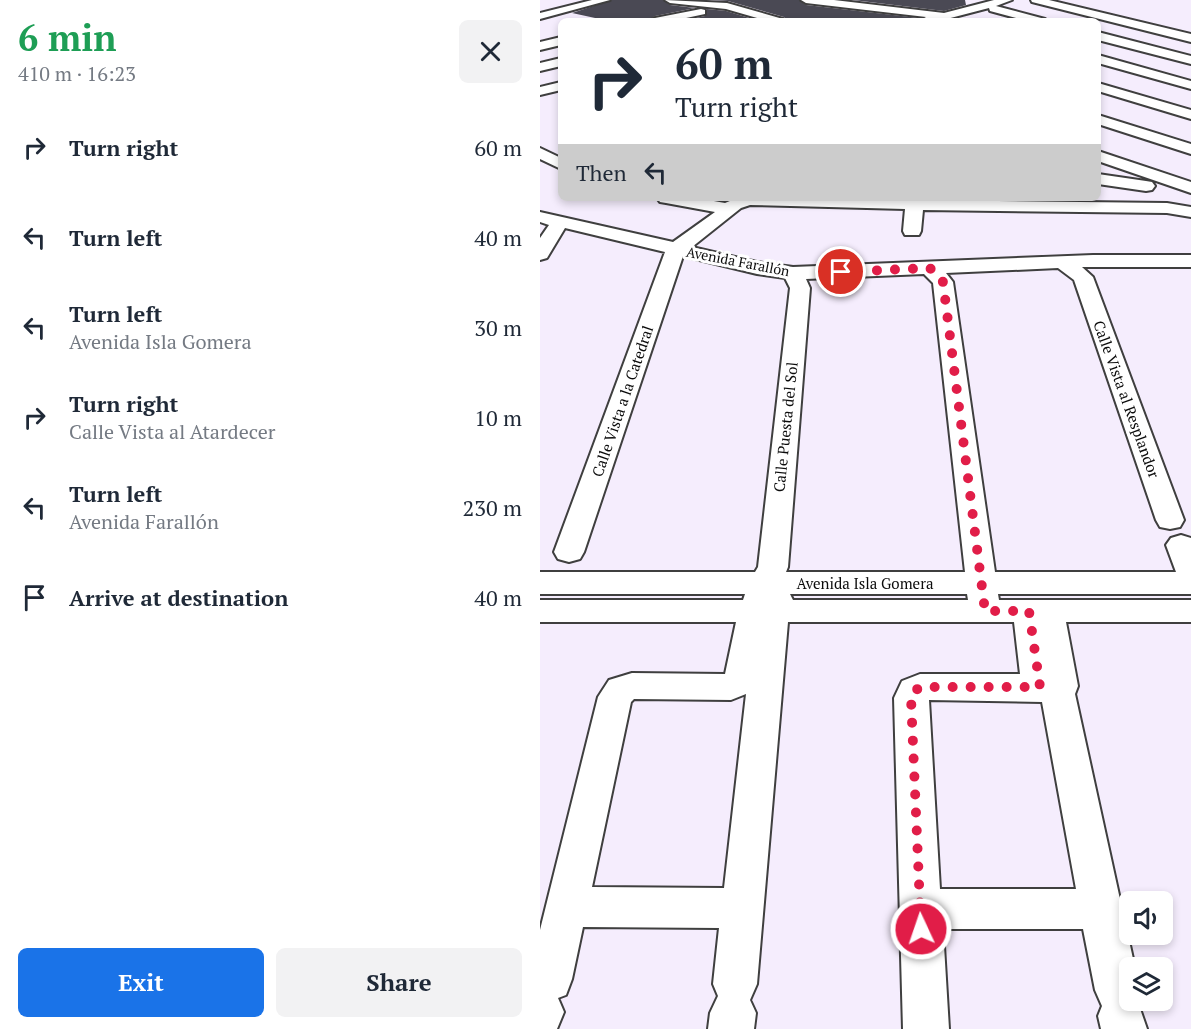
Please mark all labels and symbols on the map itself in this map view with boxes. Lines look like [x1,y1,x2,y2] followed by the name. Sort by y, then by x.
[685,242,792,280] street label: Avenida Farallón
[815,246,866,297] pin
[1089,318,1165,481] street label: Calle Vista al Resplandor
[587,323,657,479] street label: Calle Vista a la Catedral
[768,361,802,493] street label: Calle Puesta del Sol
[797,573,934,593] street label: Avenida Isla Gomera
[889,897,953,961] position arrow

